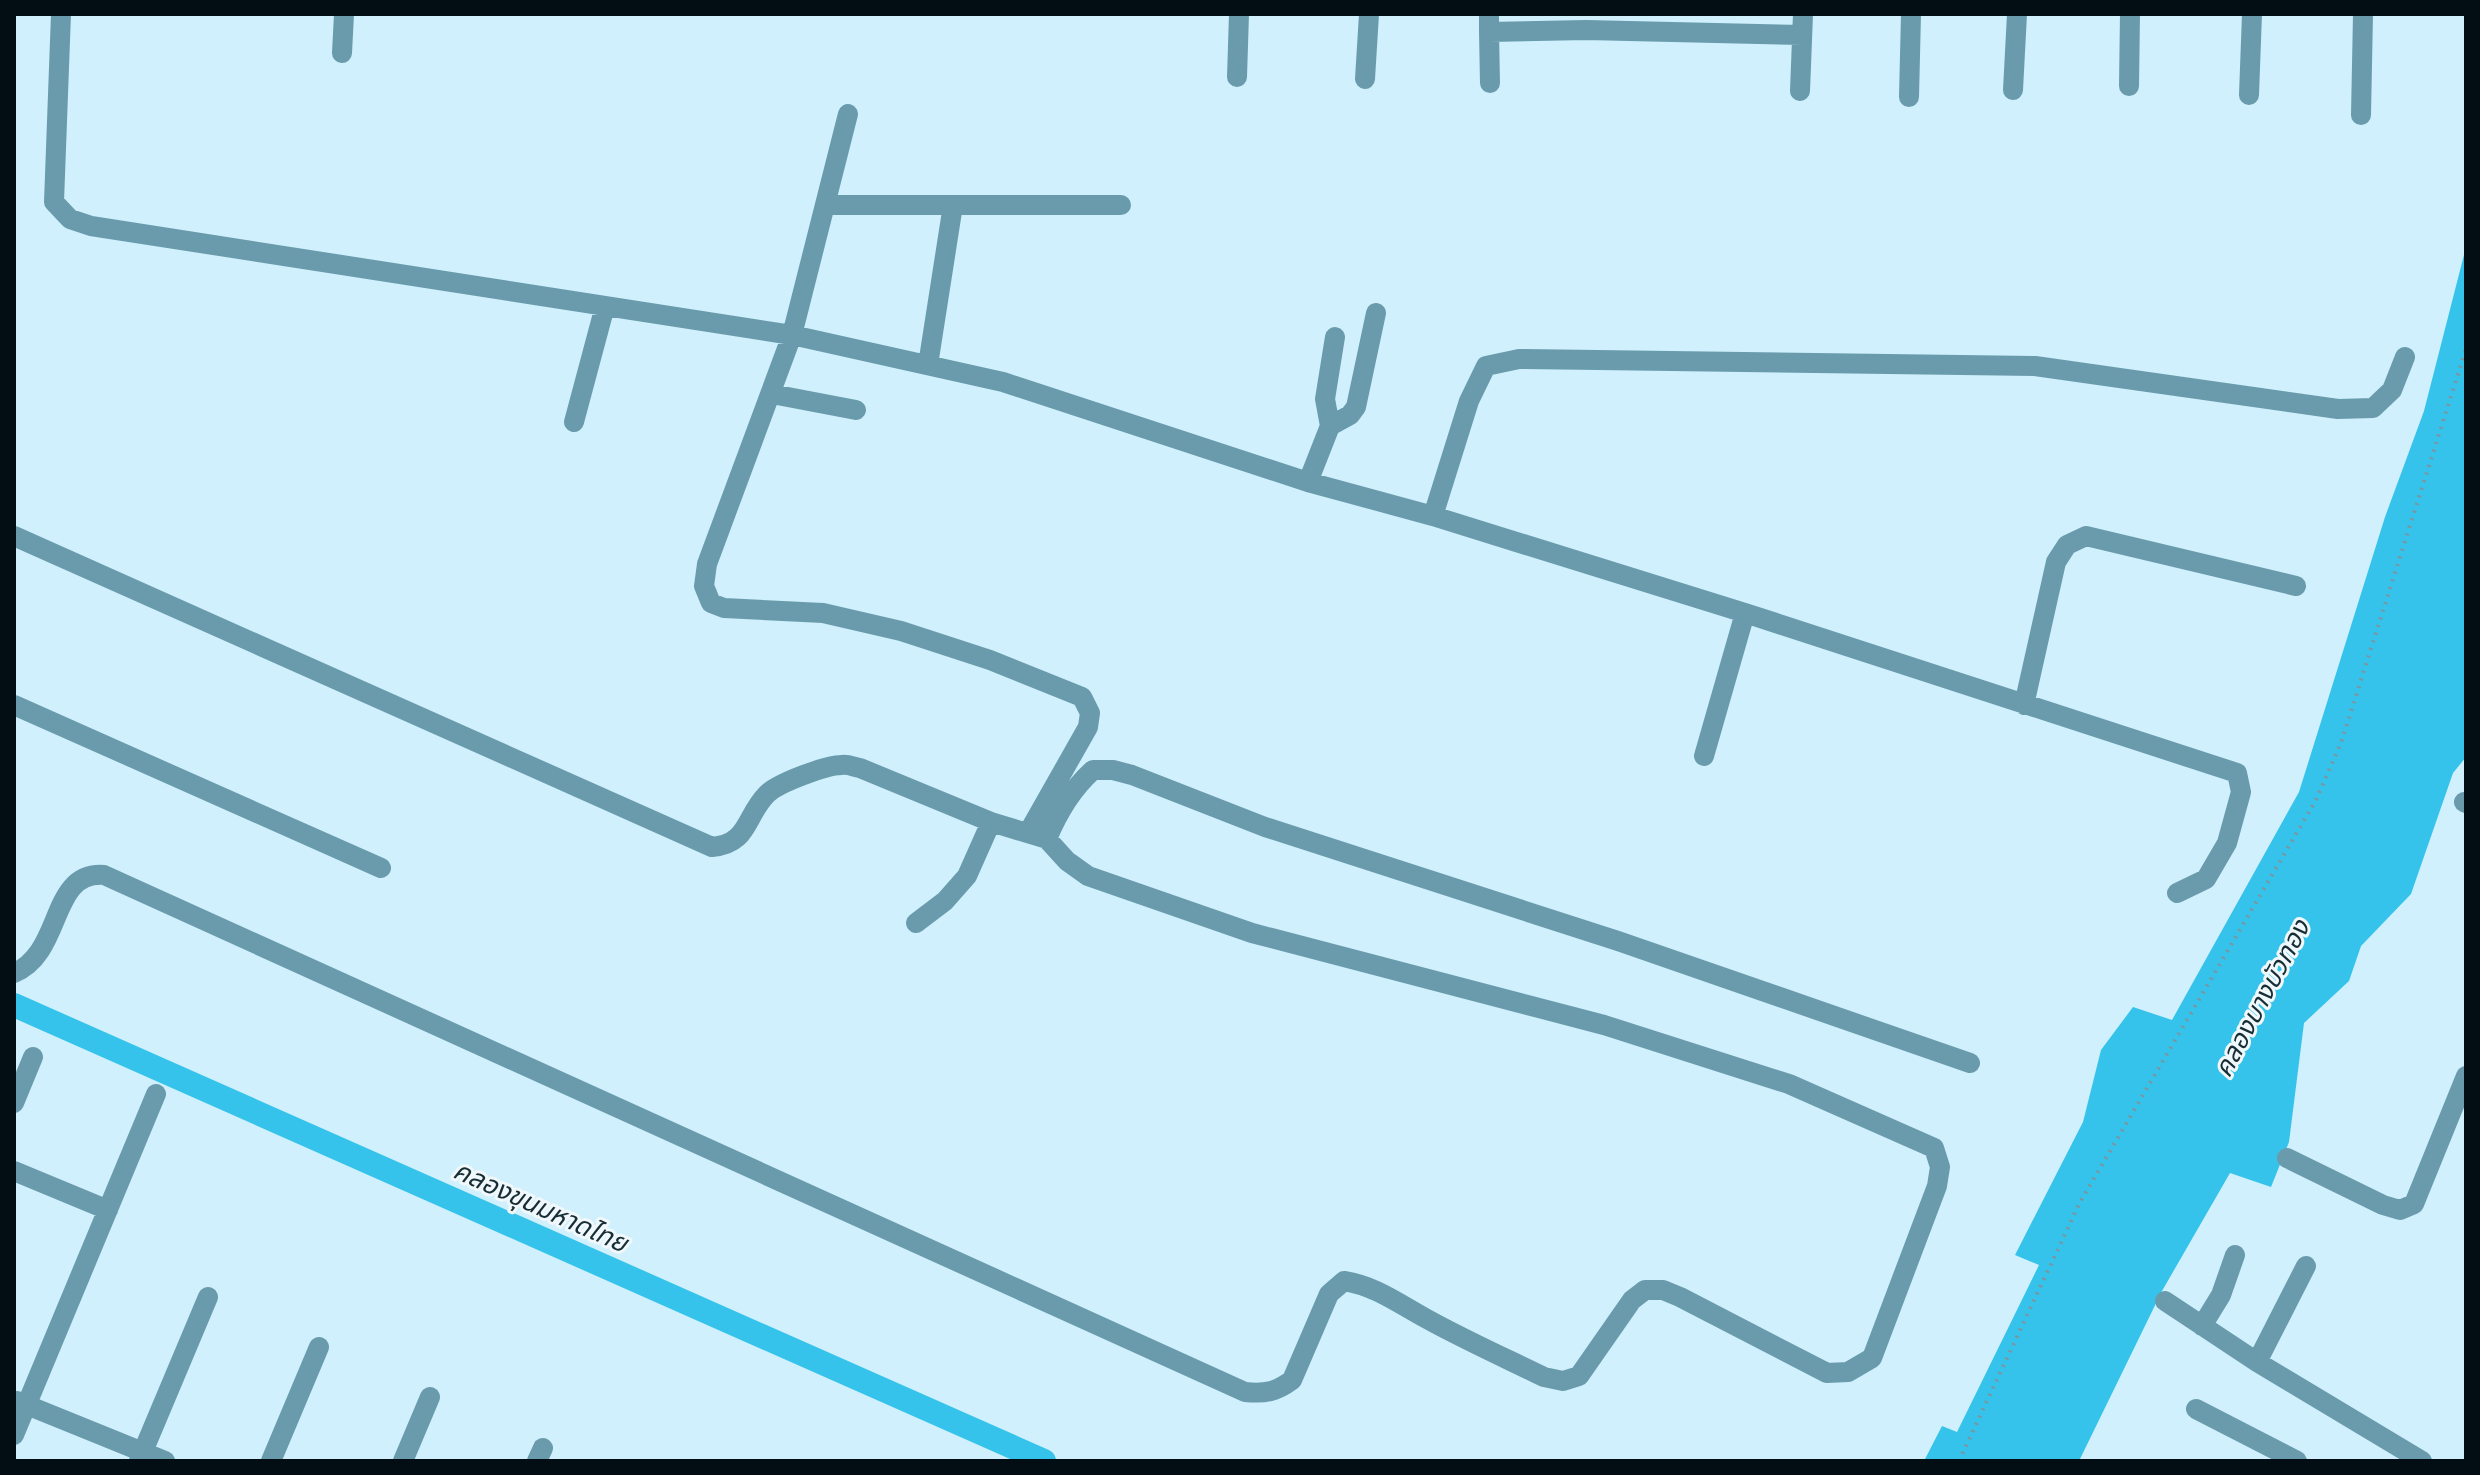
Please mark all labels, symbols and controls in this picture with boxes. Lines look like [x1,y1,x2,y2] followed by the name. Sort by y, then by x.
[2209,914,2318,1083] water label: คลองบางบัวทอง
[448,1156,633,1261] water label: คลองขุนมหาดไทย

